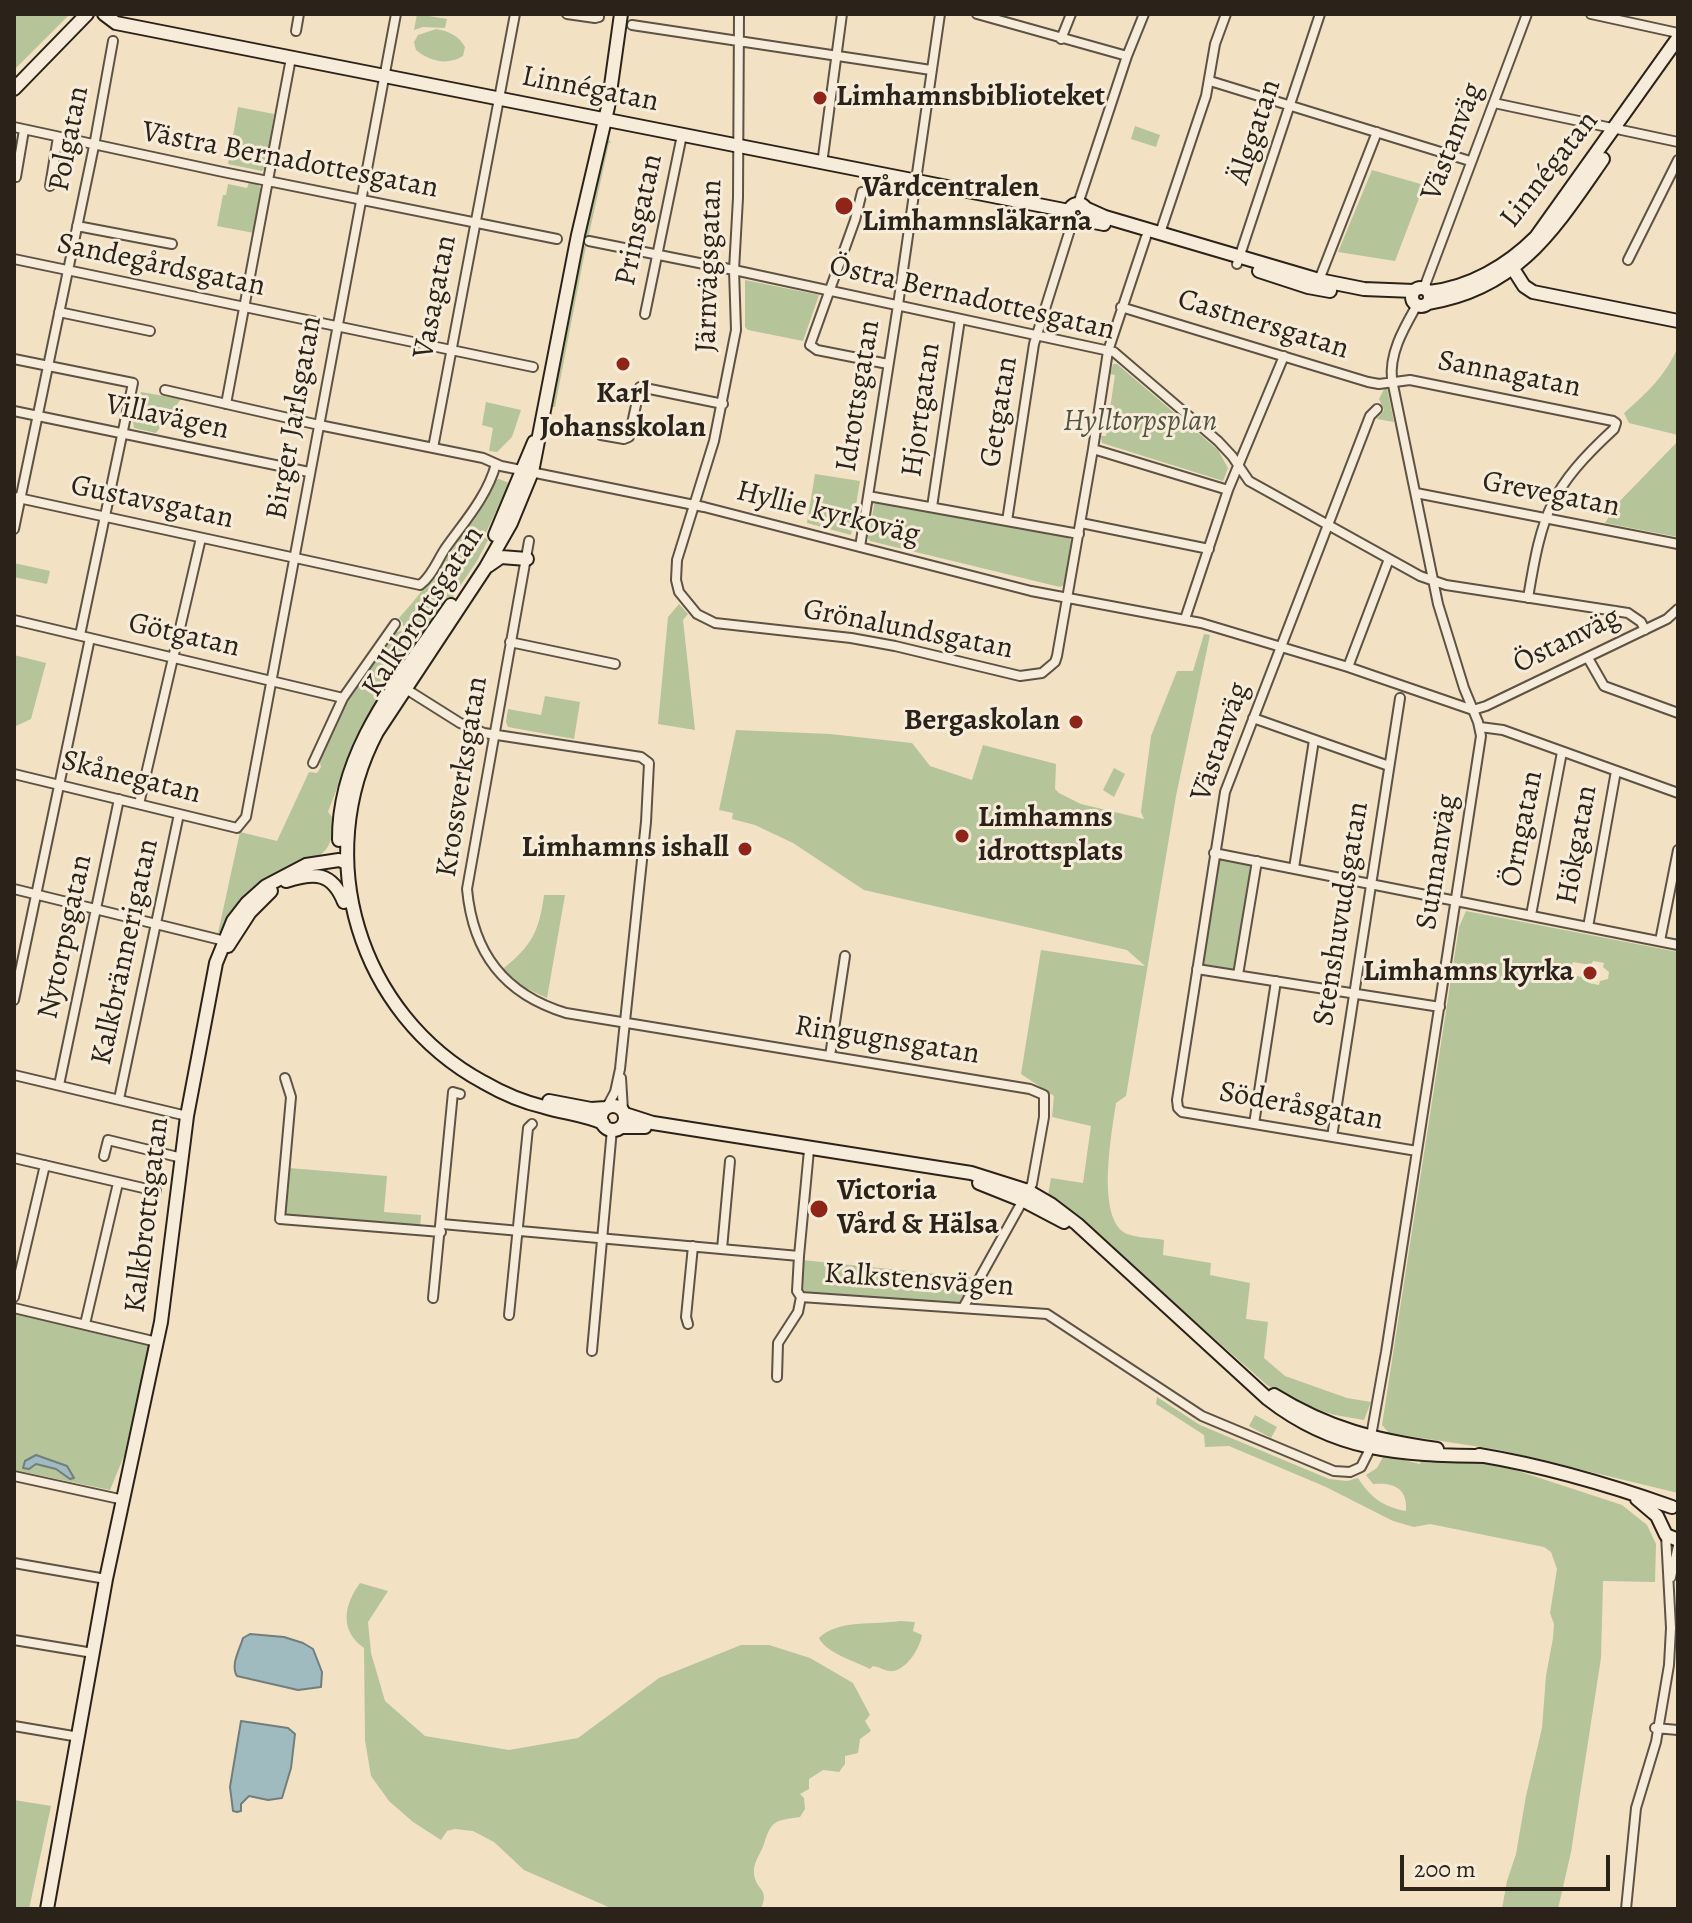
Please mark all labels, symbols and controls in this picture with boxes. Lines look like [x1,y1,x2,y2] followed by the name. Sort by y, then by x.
[519,59,661,121] street label: Linnégatan
[1222,75,1290,189] street label: Älggatan
[1414,78,1492,206] street label: Västanväg
[836,80,1105,116] place label: Limhamnsbiblioteket
[42,83,98,195] street label: Polgatan
[811,89,829,107] marker: Limhamnsbiblioteket
[1493,104,1607,236] street label: Linnégatan
[139,115,441,207] street label: Västra Bernadottesgatan
[609,151,671,289] street label: Prinsgatan
[862,171,1092,242] place label: Vårdcentralen Limhamnsläkarna
[689,179,731,353] street label: Järnvägsgatan
[833,195,855,217] marker: Vårdcentralen Limhamnsläkarna
[54,226,268,306] street label: Sandegårdsgatan
[406,232,466,362] street label: Vasagatan
[826,249,1118,349] street label: Östra Bernadottesgatan
[1173,282,1353,368] street label: Castnersgatan
[259,313,331,523] street label: Birger Jarlsgatan
[829,317,889,475] street label: Idrottsgatan
[895,340,949,480] street label: Hjortgatan
[1434,343,1584,407] street label: Sannagatan
[973,354,1027,470] street label: Getgatan
[614,355,632,373] marker: Karl Johansskolan
[540,377,706,448] place label: Karl Johansskolan
[102,387,232,449] street label: Villavägen
[1063,405,1217,441] park label: Hylltorpsplan
[1479,464,1623,526] street label: Grevegatan
[67,468,237,538] street label: Gustavsgatan
[732,474,924,554] street label: Hyllie kyrkoväg
[355,520,493,704] street label: Kalkbrottsgatan
[800,592,1016,668] street label: Grönalundsgatan
[1508,600,1626,682] street label: Östanväg
[125,606,243,666] street label: Götgatan
[429,674,497,880] street label: Krossverksgatan
[1184,678,1258,806] street label: Västanväg
[904,704,1060,740] place label: Bergaskolan
[1067,713,1085,731] marker: Bergaskolan
[58,743,204,813] street label: Skånegatan
[1494,768,1552,890] street label: Örngatan
[1550,783,1606,907] street label: Hökgatan
[1410,792,1466,932] street label: Sunnanväg
[1306,799,1378,1029] street label: Stenshuvudsgatan
[978,801,1123,872] place label: Limhamns idrottsplats
[953,827,971,845] marker: Limhamns idrottsplats
[521,831,729,867] place label: Limhamns ishall
[84,836,168,1068] street label: Kalkbrännerigatan
[736,840,754,858] marker: Limhamns ishall
[31,851,101,1023] street label: Nytorpsgatan
[1363,955,1574,991] place label: Limhamns kyrka
[1581,964,1599,982] marker: Limhamns kyrka
[792,1009,982,1073] street label: Ringugnsgatan
[1216,1075,1386,1139] street label: Söderåsgatan
[118,1115,178,1315] street label: Kalkbrottsgatan
[837,1174,999,1244] place label: Victoria Vård & Hälsa
[808,1198,830,1220] marker: Victoria Vård & Hälsa
[823,1256,1015,1306] street label: Kalkstensvägen
[1404,1839,1614,1889] scale bar
[1414,1853,1476,1885] text: 200 m

